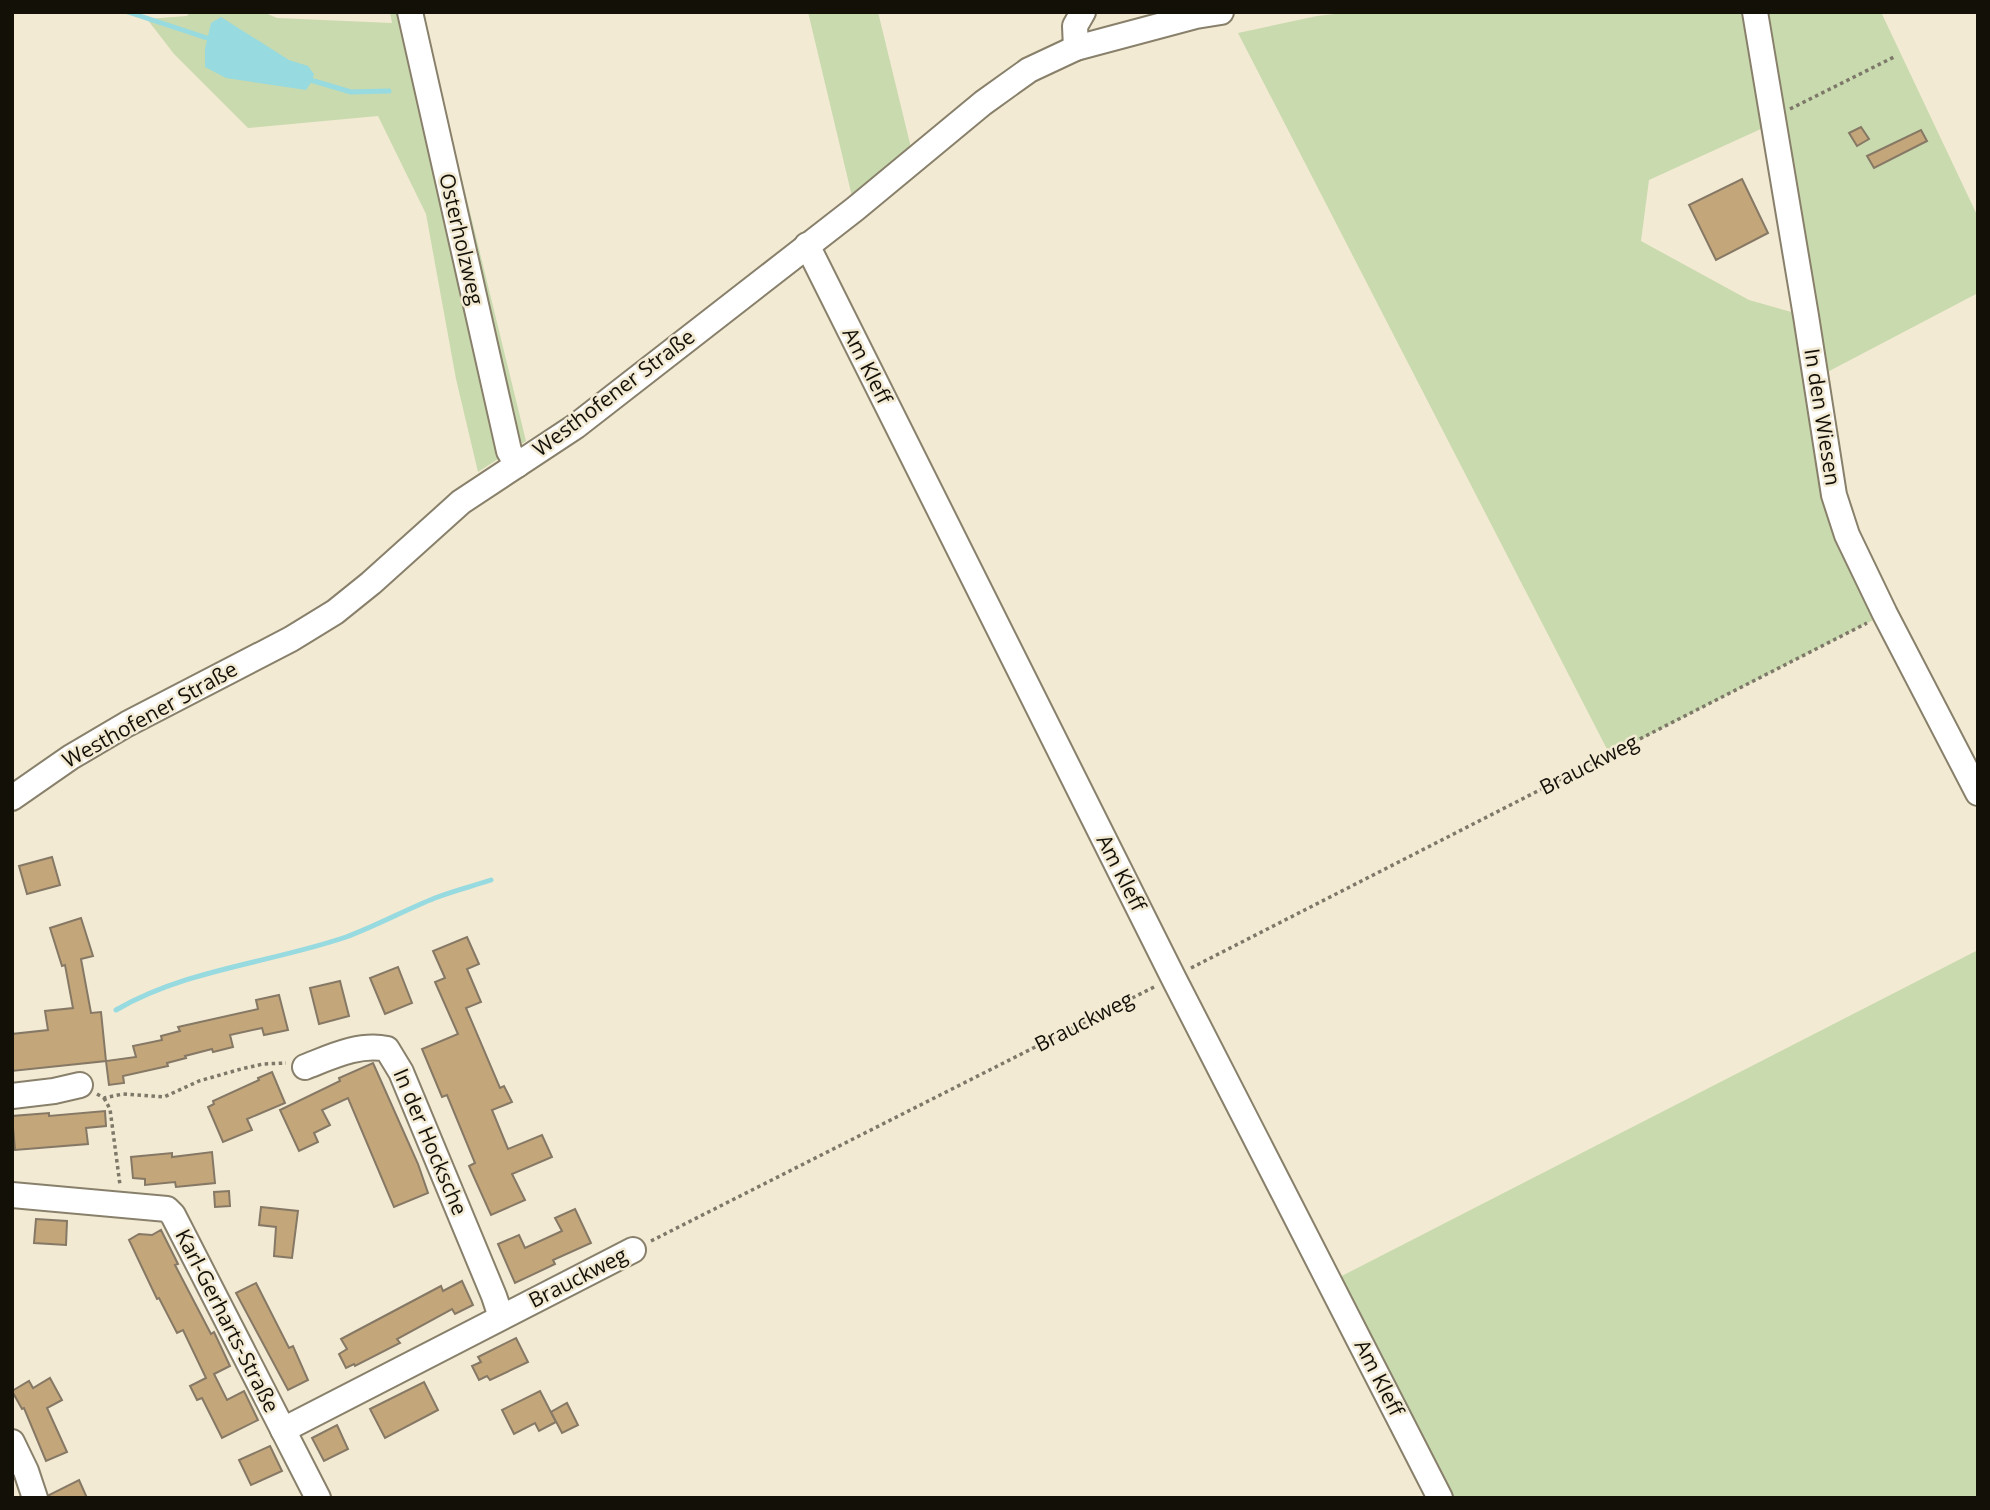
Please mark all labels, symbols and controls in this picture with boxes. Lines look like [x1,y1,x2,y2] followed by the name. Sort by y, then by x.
[433,170,491,307] street label: Osterholzweg
[527,322,700,462] street label: Westhofener Straße
[837,323,900,410] street label: Am Kleff
[1798,346,1848,487] street label: In den Wiesen
[57,654,242,774] street label: Westhofener Straße
[1534,727,1643,801] street label: Brauckweg
[1091,830,1154,917] street label: Am Kleff
[1029,984,1138,1058] street label: Brauckweg
[387,1064,474,1219] street label: In der Hocksche
[169,1224,286,1417] street label: Karl-Gerharts-Straße
[523,1240,632,1314] street label: Brauckweg
[1349,1335,1412,1422] street label: Am Kleff

